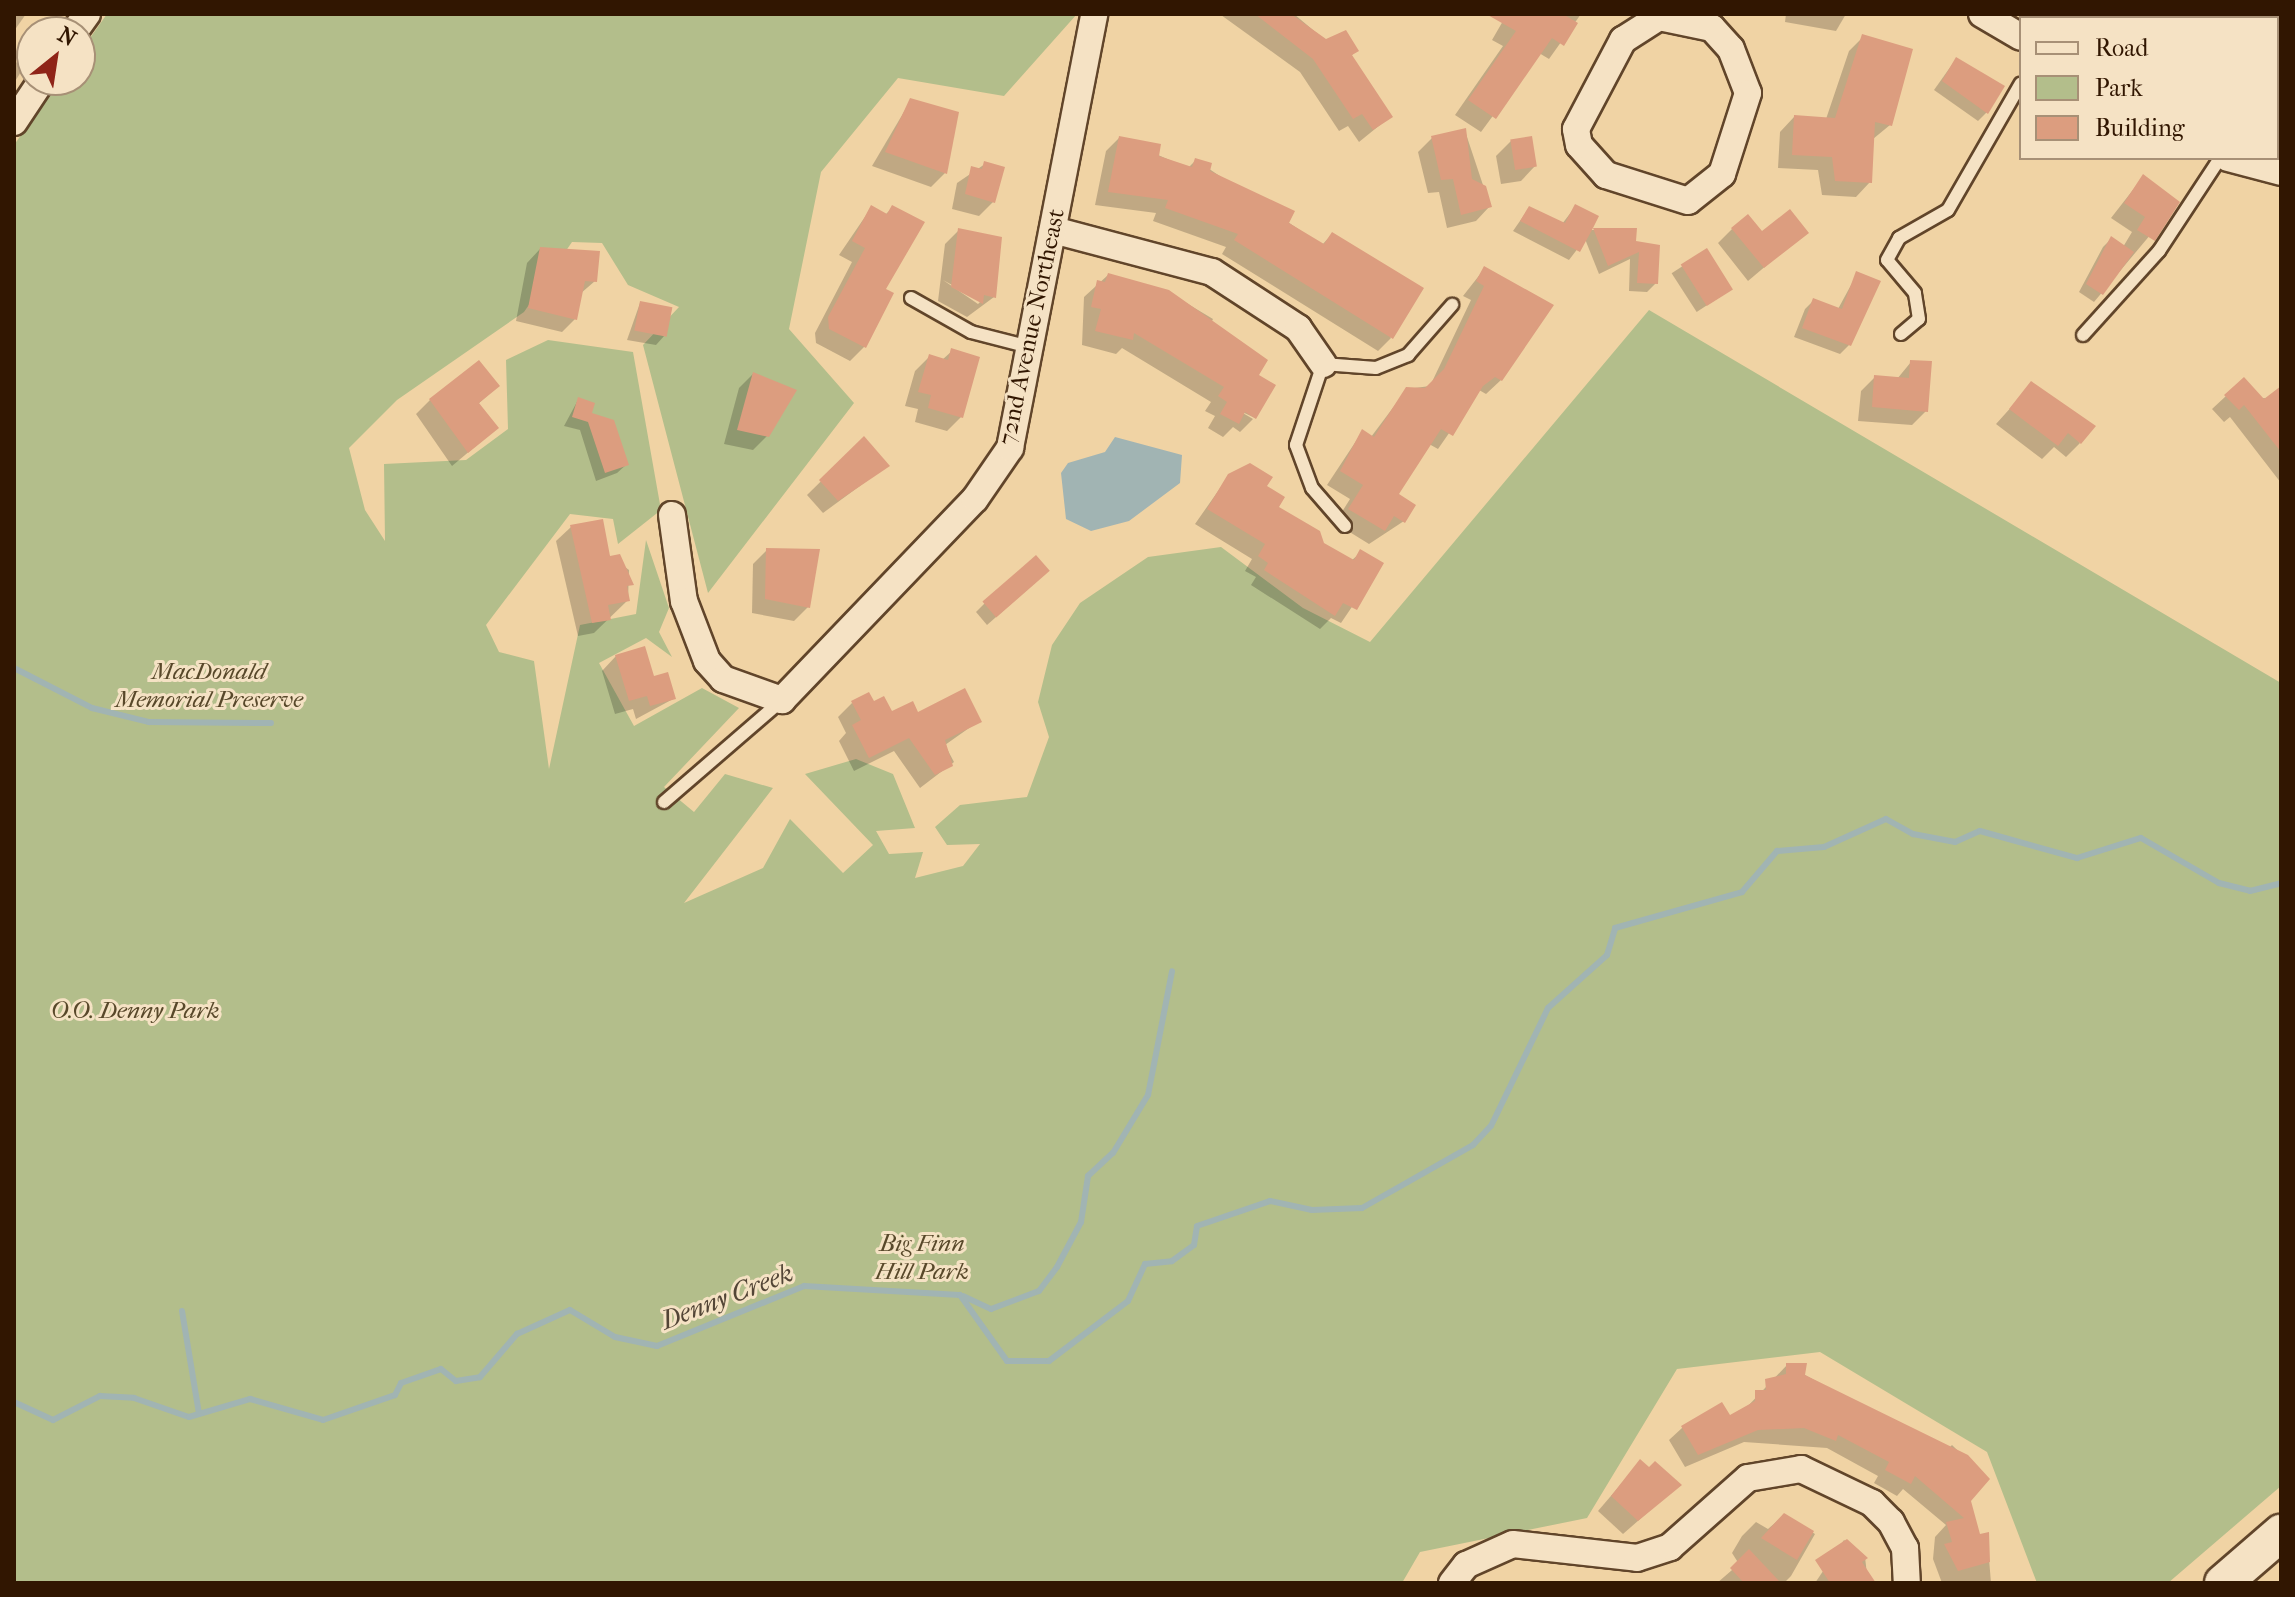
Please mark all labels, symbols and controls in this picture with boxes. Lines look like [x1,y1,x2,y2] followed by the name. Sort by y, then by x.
[16,16,96,96] north arrow
[2019,16,2279,160] legend
[53,22,81,52] text: N
[2095,34,2148,62] text: Road
[2095,74,2143,102] text: Park
[2095,114,2185,142] text: Building
[993,206,1071,448] street label: 72nd Avenue Northeast
[115,658,303,714] park label: MacDonald Memorial Preserve
[50,997,220,1025] park label: O.O. Denny Park
[875,1230,969,1286] park label: Big Finn Hill Park
[657,1258,797,1336] water label: Denny Creek

